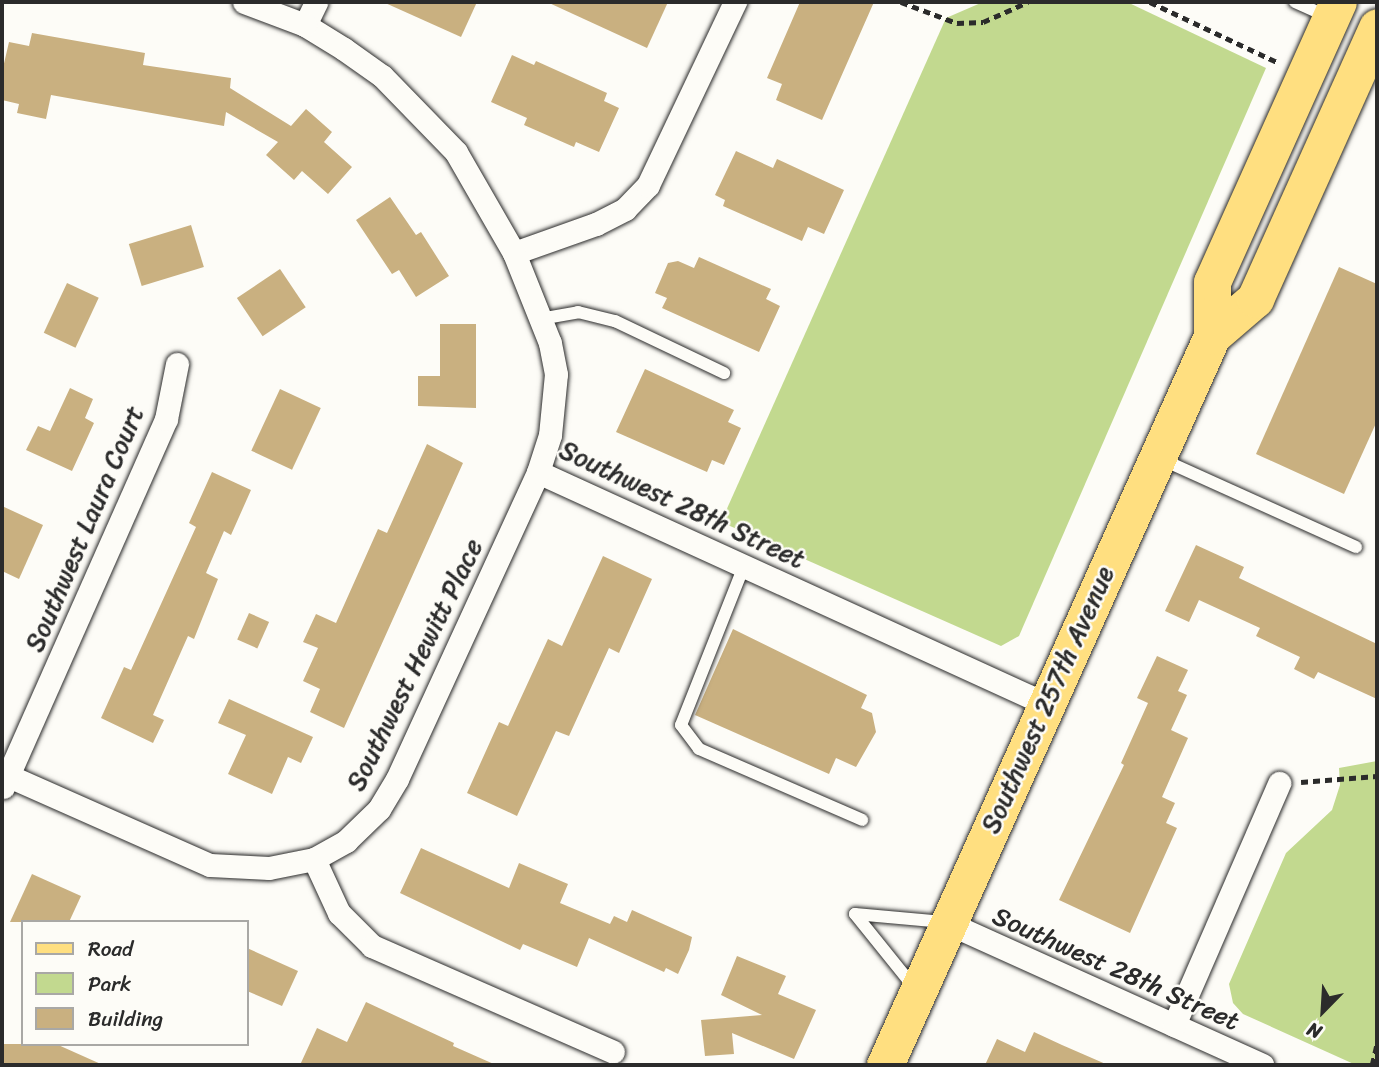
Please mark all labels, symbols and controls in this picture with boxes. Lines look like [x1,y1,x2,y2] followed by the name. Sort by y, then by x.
[19,401,151,657] street label: Southwest Laura Court
[554,434,810,576] street label: Southwest 28th Street
[340,534,490,796] street label: Southwest Hewitt Place
[975,561,1121,839] street label: Southwest 257th Avenue
[988,900,1244,1038] street label: Southwest 28th Street
[21,920,248,1046] legend
[88,930,133,968] text: Road
[88,965,131,1003] text: Park
[1288,976,1358,1046] north arrow
[88,1000,163,1038] text: Building
[1302,1013,1327,1048] text: N

